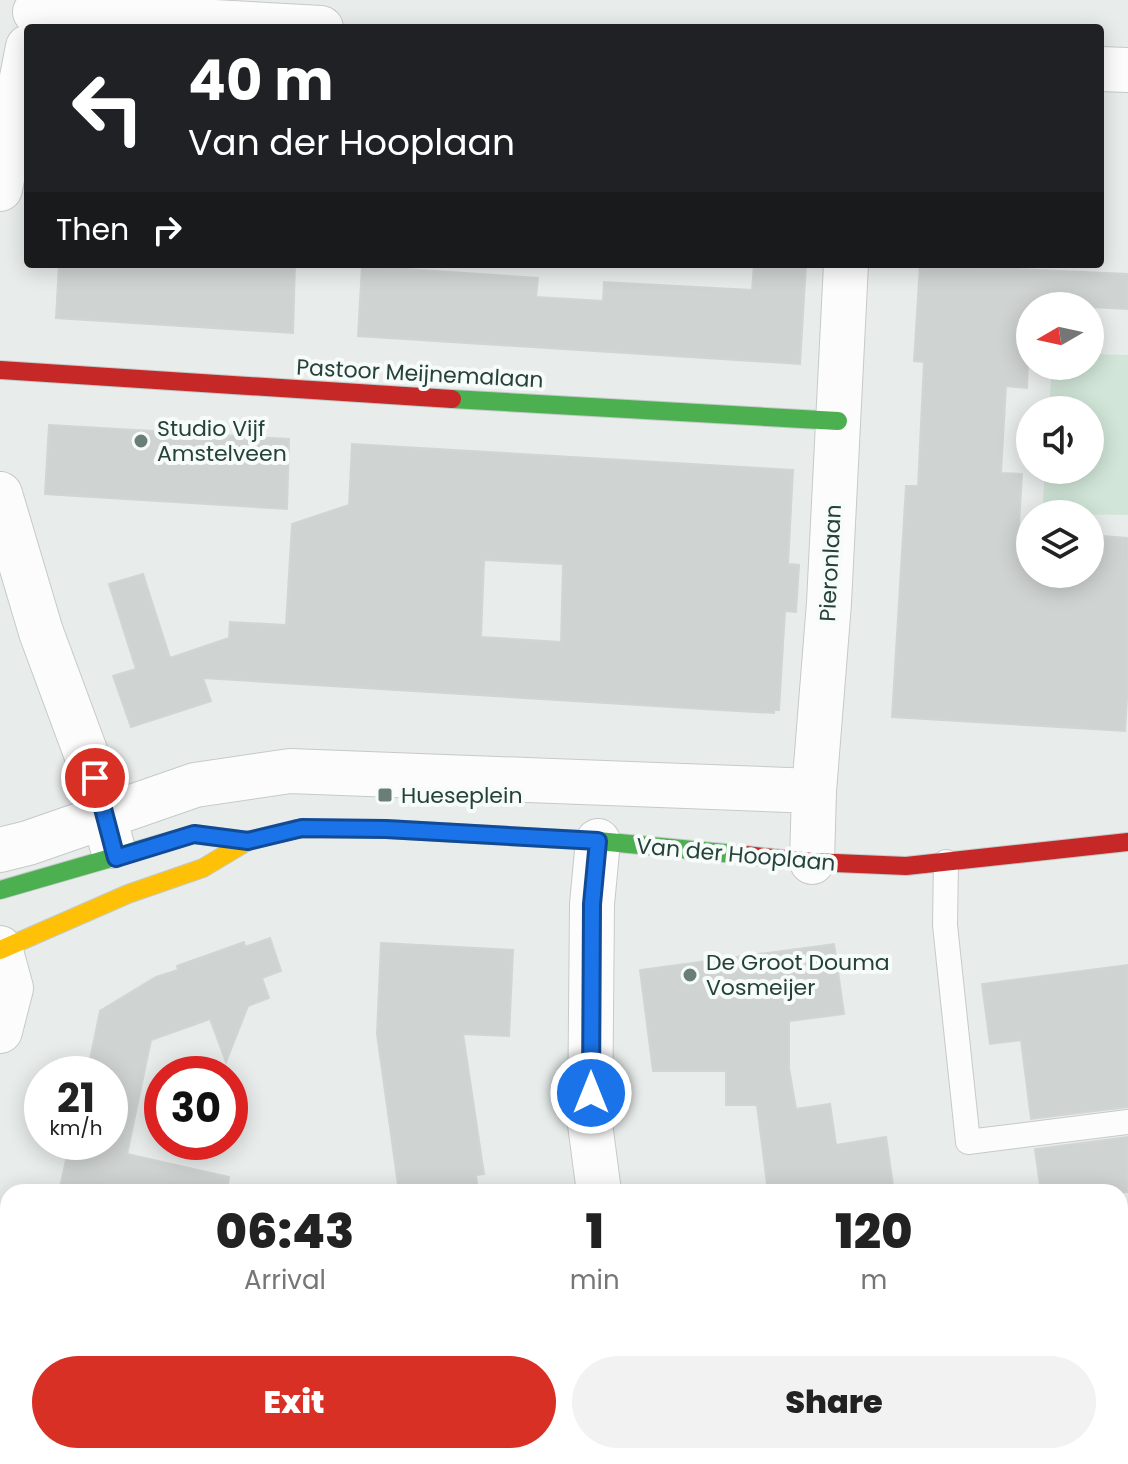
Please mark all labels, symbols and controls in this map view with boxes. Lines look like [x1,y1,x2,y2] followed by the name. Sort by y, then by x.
[188,41,334,120] text: 40 m
[56,56,160,160] icon: left
[188,117,515,168] text: Van der Hooplaan
[56,208,129,251] text: Then
[145,208,189,252] icon: right
[1016,292,1104,380] north arrow
[1016,292,1104,588] map controls
[296,352,544,395] street label: Pastoor Meijnemalaan
[1016,396,1104,484] button: sound
[157,413,287,469] place label: Studio Vijf Amstelveen
[132,432,150,450] marker: Studio Vijf Amstelveen
[1016,500,1104,588] button: layers
[812,504,849,622] street label: Pieronlaan
[61,744,129,812] pin
[73,756,117,800] icon: arrive
[401,780,523,811] place label: Hueseplein
[376,786,394,804] marker: Hueseplein
[635,830,837,879] street label: Van der Hooplaan
[706,947,890,1003] place label: De Groot Douma Vosmeijer
[681,966,699,984] marker: De Groot Douma Vosmeijer
[549,1051,633,1135] position arrow
[144,1056,248,1160] speed limit sign: 30
[57,1070,95,1126] text: 21
[49,1114,103,1142] text: km/h
[215,1198,354,1265] text: 06:43
[585,1198,604,1265] text: 1
[835,1198,913,1265] text: 120
[244,1262,326,1298] text: Arrival
[570,1262,620,1298] text: min
[860,1262,887,1298] text: m
[32,1356,556,1448] button: Exit
[572,1356,1096,1448] button: Share

